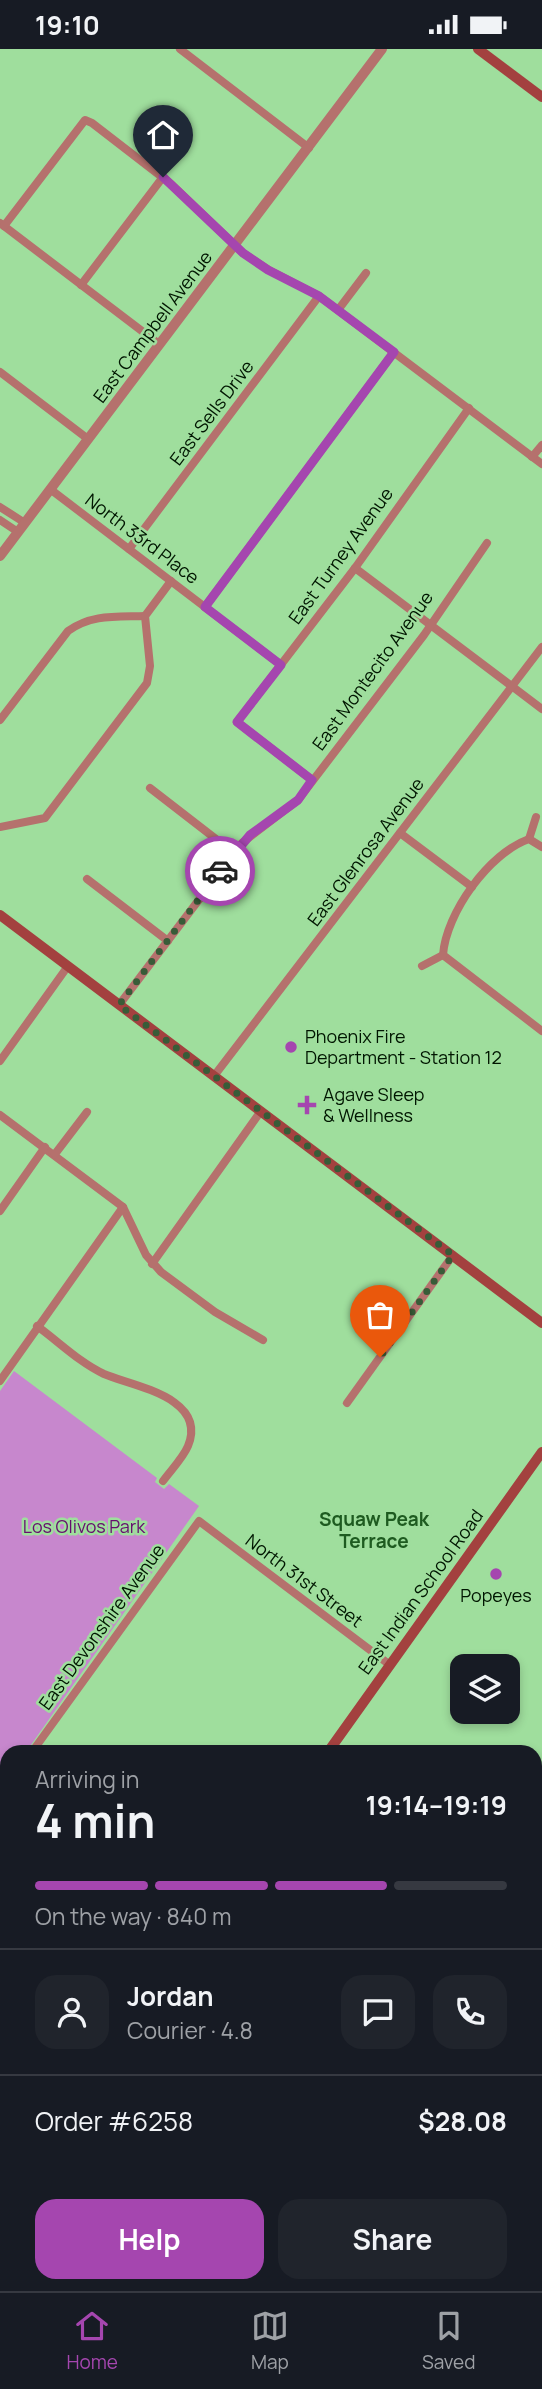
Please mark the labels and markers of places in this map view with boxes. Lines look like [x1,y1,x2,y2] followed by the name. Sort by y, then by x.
[133,105,193,177] pin
[305,1024,502,1069] place label: Phoenix Fire Department - Station 12
[283,1039,299,1055] marker: Phoenix Fire Department - Station 12
[323,1082,424,1127] place label: Agave Sleep & Wellness
[297,1095,317,1115] marker: Agave Sleep & Wellness
[350,1285,410,1357] pin
[488,1566,504,1582] marker: Popeyes
[460,1583,532,1607] place label: Popeyes

